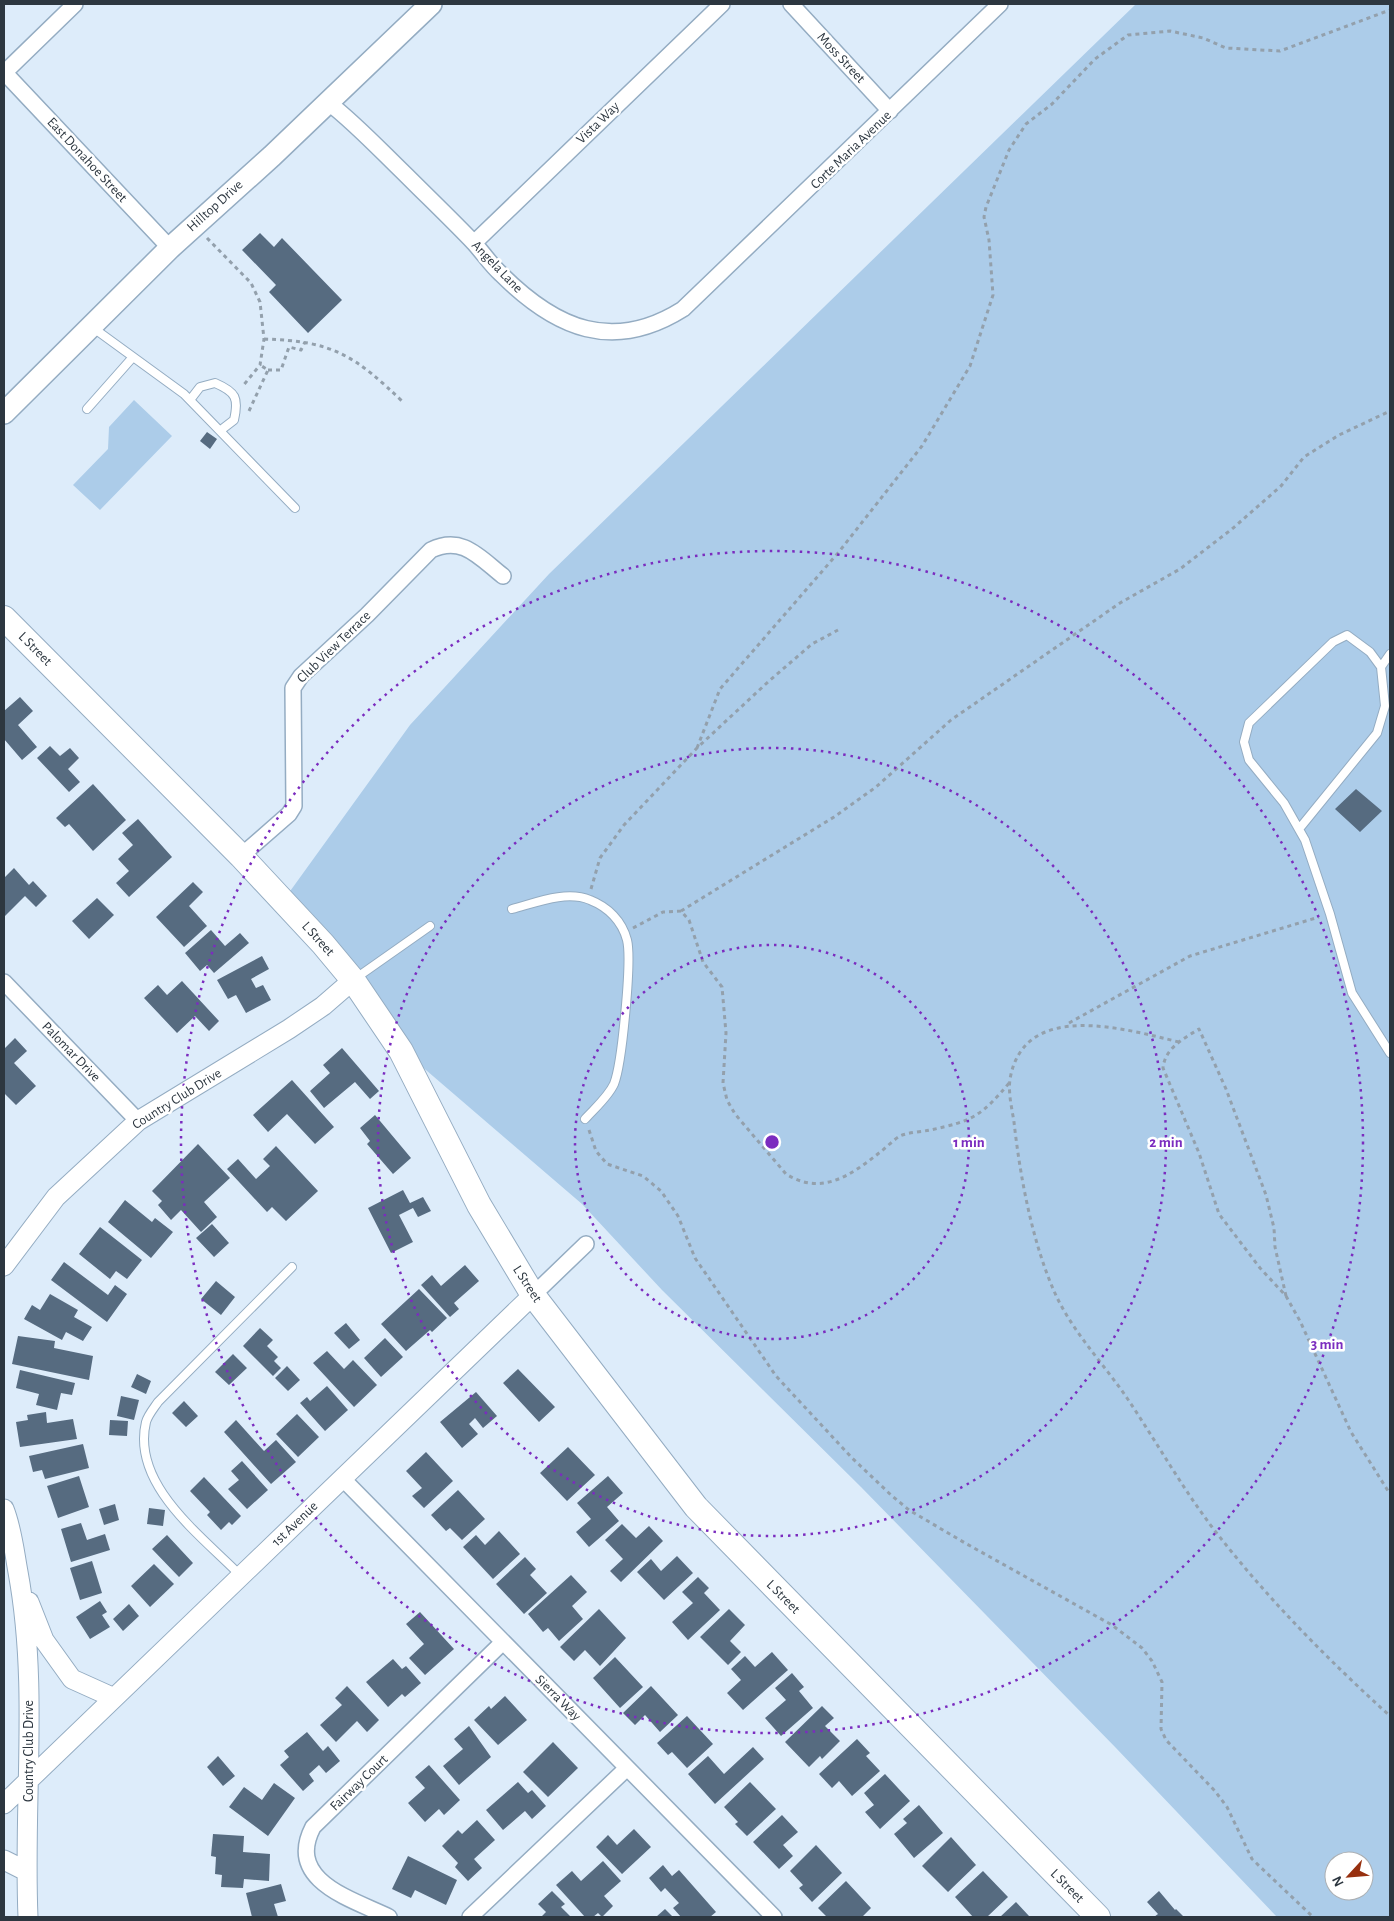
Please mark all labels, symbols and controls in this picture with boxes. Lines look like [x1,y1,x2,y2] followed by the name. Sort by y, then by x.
[814,30,868,86] street label: Moss Street
[574,99,622,147] street label: Vista Way
[808,108,894,192] street label: Corte Maria Avenue
[44,115,130,205] street label: East Donahoe Street
[184,178,246,234] street label: Hilltop Drive
[469,238,525,296] street label: Angela Lane
[294,608,374,686] street label: Club View Terrace
[16,630,55,669] street label: L Street
[299,919,337,959] street label: L Street
[39,1019,103,1085] street label: Palomar Drive
[130,1066,224,1132] street label: Country Club Drive
[763,1133,781,1151] centre of rings
[953,1135,985,1150] text: 1 min
[1149,1135,1183,1150] text: 2 min
[510,1263,544,1305] street label: L Street
[1311,1337,1343,1352] text: 3 min
[269,1499,321,1549] street label: 1st Avenue
[764,1578,803,1617] street label: L Street
[532,1672,584,1724] street label: Sierra Way
[22,1700,36,1802] street label: Country Club Drive
[328,1752,391,1814] street label: Fairway Court
[1324,1851,1374,1901] north arrow
[1048,1867,1087,1906] street label: L Street
[1330,1874,1347,1889] text: N

